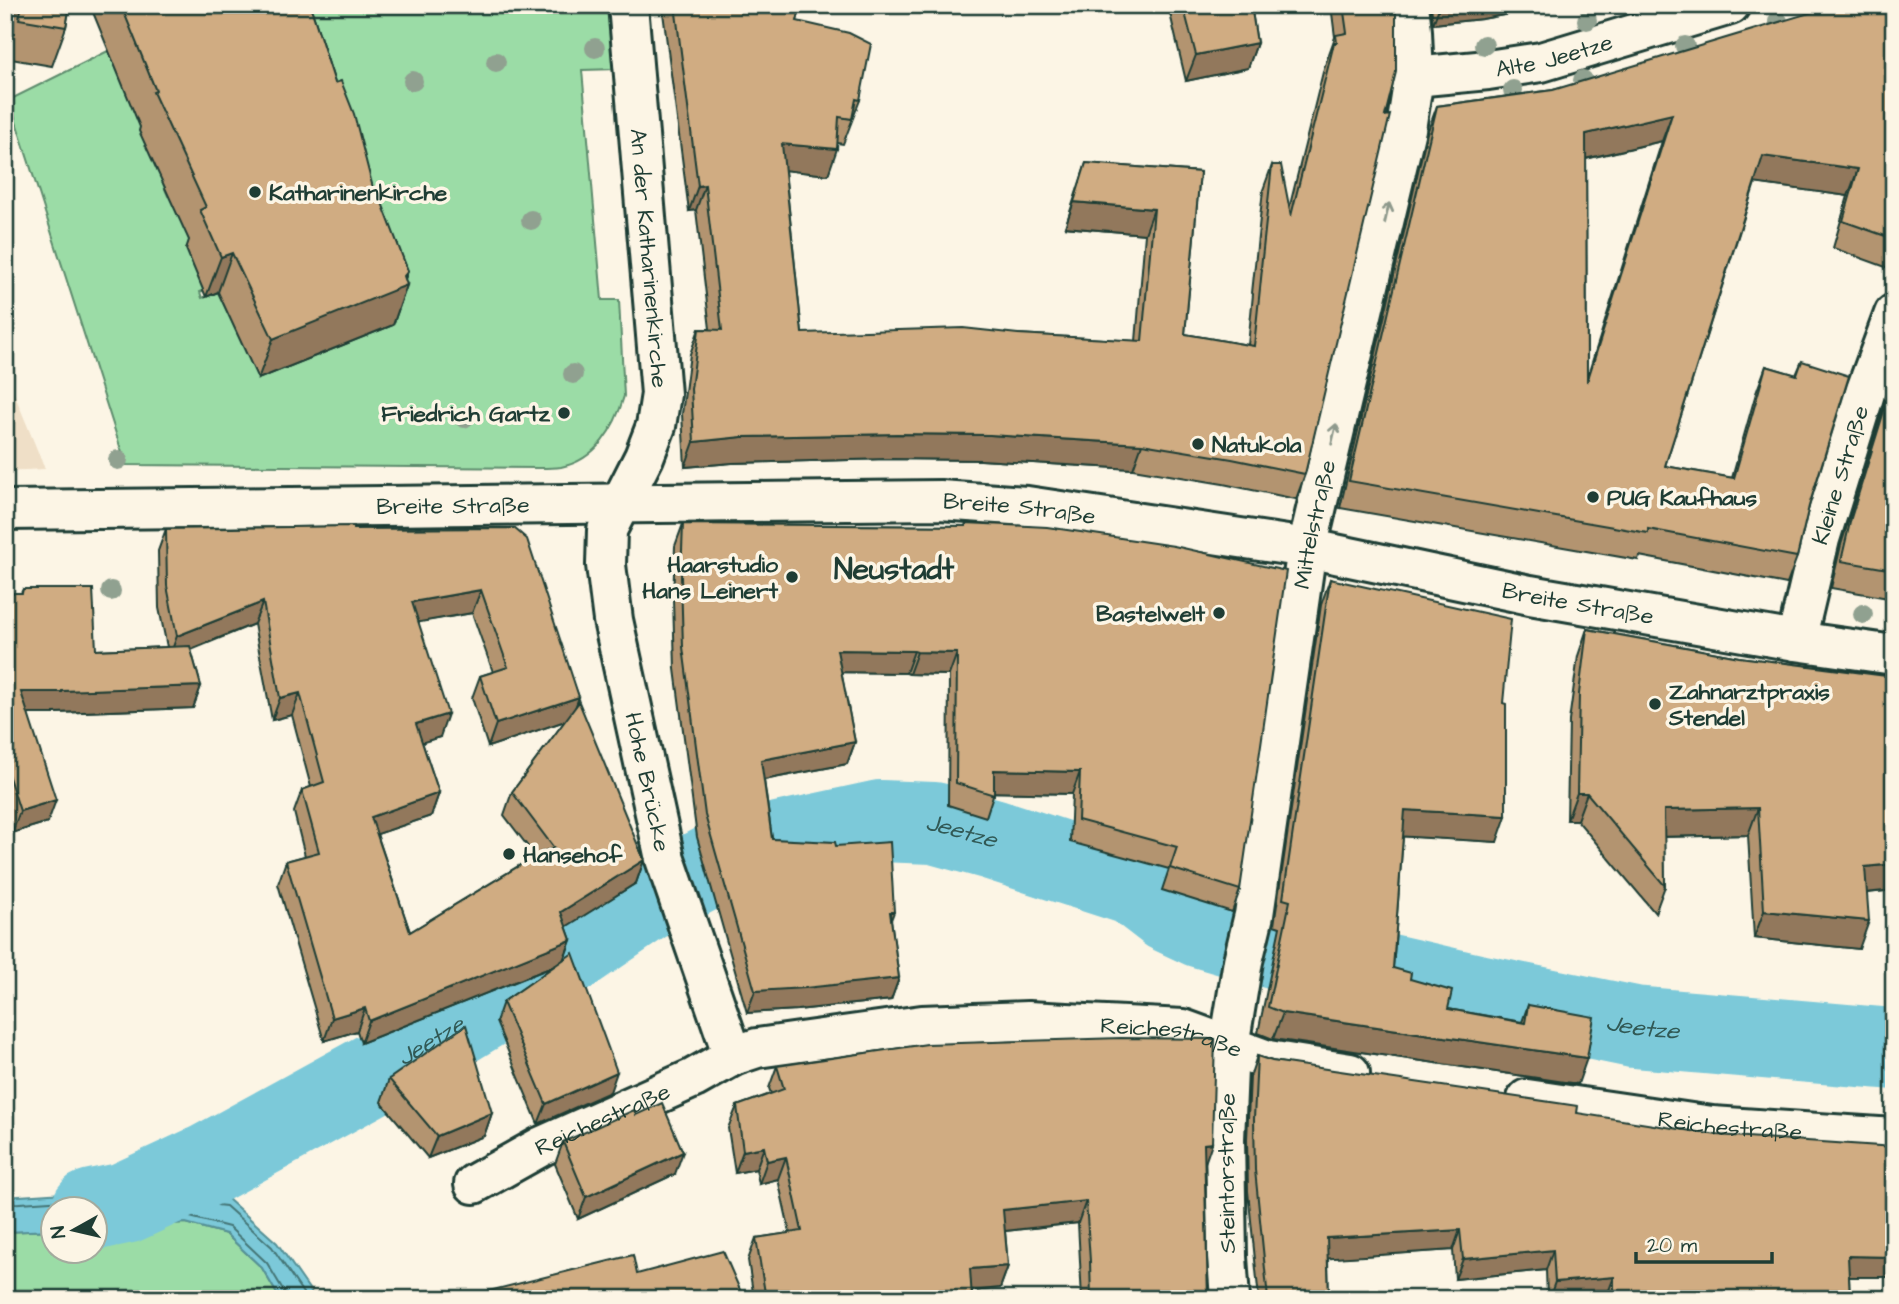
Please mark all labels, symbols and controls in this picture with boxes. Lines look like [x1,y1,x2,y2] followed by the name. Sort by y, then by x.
[1494,26,1617,86] street label: Alte Jeetze
[622,127,675,389] street label: An der Katharinenkirche
[269,177,448,209] place label: Katharinenkirche
[247,184,263,200] marker: Katharinenkirche
[1380,202,1394,225] one-way arrow
[381,398,551,430] place label: Friedrich Gartz
[1804,402,1877,549] street label: Kleine Straße
[556,405,572,421] marker: Friedrich Gartz
[1328,423,1342,446] one-way arrow
[1212,429,1302,461] place label: Natukola
[1190,436,1206,452] marker: Natukola
[1286,457,1344,591] street label: Mittelstraße
[1607,482,1757,514] place label: PUG Kaufhaus
[942,485,1098,533] street label: Breite Straße
[376,489,530,523] street label: Breite Straße
[1585,489,1601,505] marker: PUG Kaufhaus
[642,549,779,607] place label: Haarstudio Hans Leinert
[834,549,955,591] district label: Neustadt
[784,569,800,585] marker: Haarstudio Hans Leinert
[1499,575,1656,633] street label: Breite Straße
[1096,598,1206,630] place label: Bastelwelt
[1211,605,1227,621] marker: Bastelwelt
[1668,676,1830,734] place label: Zahnarztpraxis Stendel
[1647,696,1663,712] marker: Zahnarztpraxis Stendel
[617,709,678,855] street label: Hohe Brücke
[925,807,1002,858] water label: Jeetze
[523,839,623,871] place label: Hansehof
[501,846,517,862] marker: Hansehof
[1603,1006,1681,1049] water label: Jeetze
[391,1008,472,1075] water label: Jeetze
[1099,1010,1246,1066] street label: Reichestraße
[530,1076,675,1164] street label: Reichestraße
[1210,1092,1244,1254] street label: Steintorstraße
[1656,1103,1803,1149] street label: Reichestraße
[38,1196,108,1266] north arrow
[1636,1220,1773,1264] scale bar
[44,1224,73,1240] text: N
[1647,1231,1698,1260] text: 20 m

